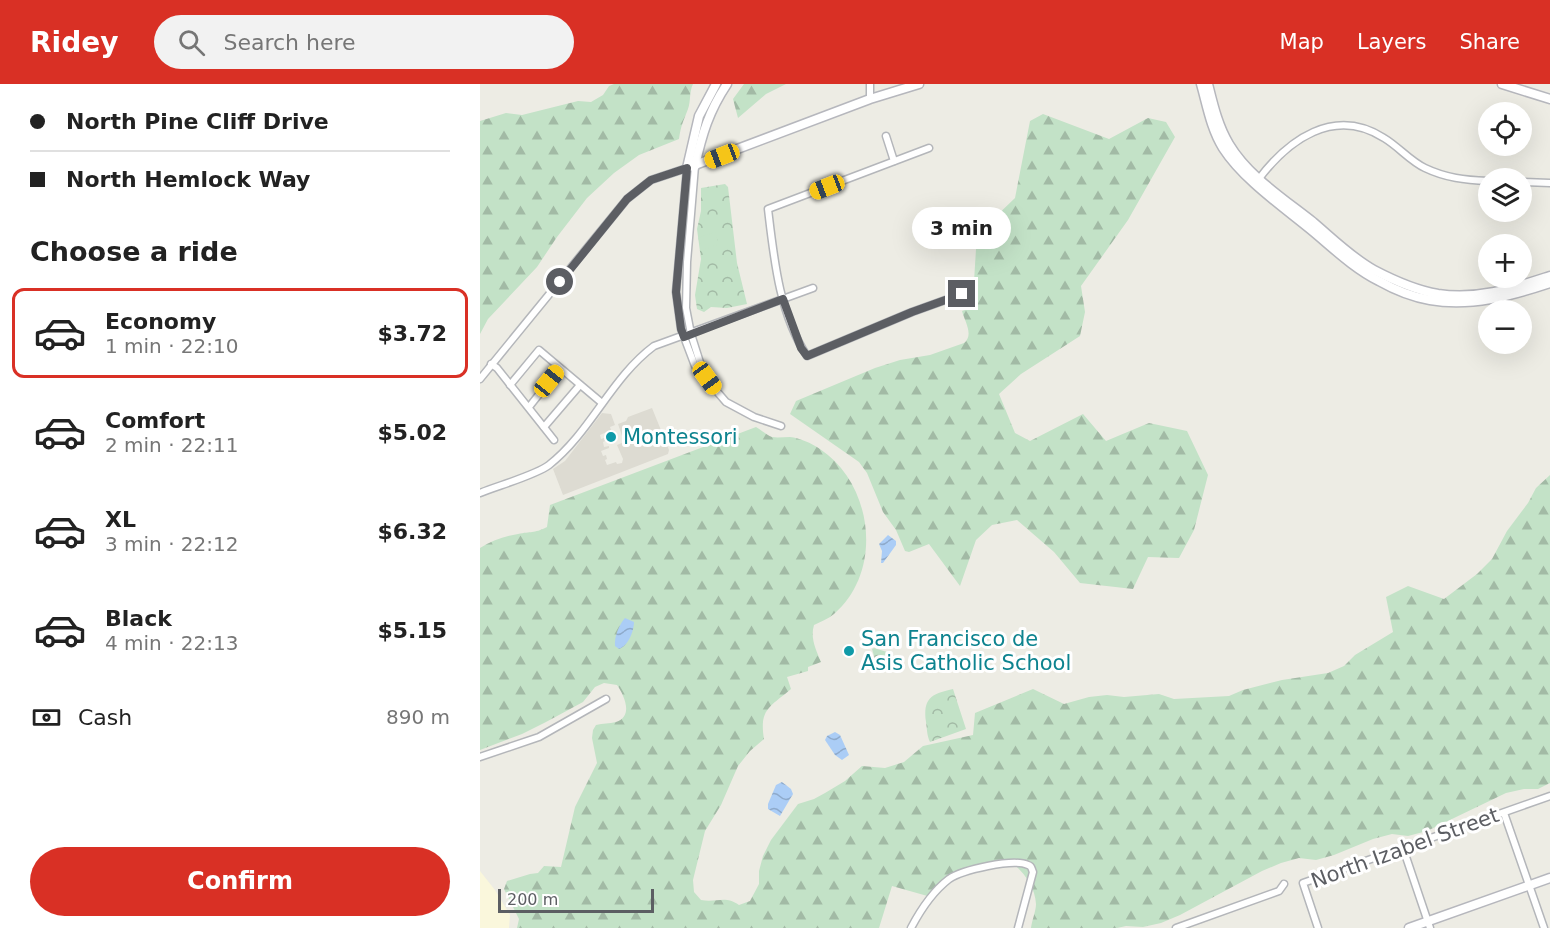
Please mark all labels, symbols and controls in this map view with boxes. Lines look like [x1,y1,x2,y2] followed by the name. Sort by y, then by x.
[154,15,574,69] search box
[30,26,118,59] text: Ridey
[175,26,208,59] icon: search
[223,30,356,55] text: Search here
[1280,30,1324,54] text: Map
[1357,30,1426,54] text: Layers
[1459,30,1520,54] text: Share
[1478,102,1532,354] map controls
[1478,102,1532,156] button: locate
[66,109,329,134] text: North Pine Cliff Drive
[702,141,742,171] car
[66,167,310,192] text: North Hemlock Way
[1478,168,1532,222] button: layers
[807,172,847,202] car
[912,207,1012,249] callout: 3 min
[930,216,993,240] text: 3 min
[1478,234,1532,288] button: +
[30,236,238,267] text: Choose a ride
[546,268,573,295] route start
[948,280,975,307] route end
[1478,300,1532,354] button: −
[33,306,87,360] icon: car
[105,309,216,334] text: Economy
[377,321,447,346] text: $3.72
[105,334,239,358] text: 1 min · 22:10
[689,358,725,398] car
[531,361,567,401] car
[33,405,87,459] icon: car
[105,408,205,433] text: Comfort
[377,420,447,445] text: $5.02
[623,425,738,449] place label: Montessori
[604,430,618,444] marker: Montessori
[105,433,239,457] text: 2 min · 22:11
[33,504,87,558] icon: car
[105,507,136,532] text: XL
[377,519,447,544] text: $6.32
[105,532,239,556] text: 3 min · 22:12
[33,603,87,657] icon: car
[105,606,172,631] text: Black
[377,618,447,643] text: $5.15
[861,627,1071,675] place label: San Francisco de Asis Catholic School
[105,631,239,655] text: 4 min · 22:13
[842,644,856,658] marker: San Francisco de Asis Catholic School
[30,701,63,734] icon: cash
[78,705,132,730] text: Cash
[386,705,450,729] text: 890 m
[1308,803,1502,893] street label: North Izabel Street
[30,847,450,916] button: Confirm
[498,886,654,914] scale bar
[507,890,558,909] text: 200 m

